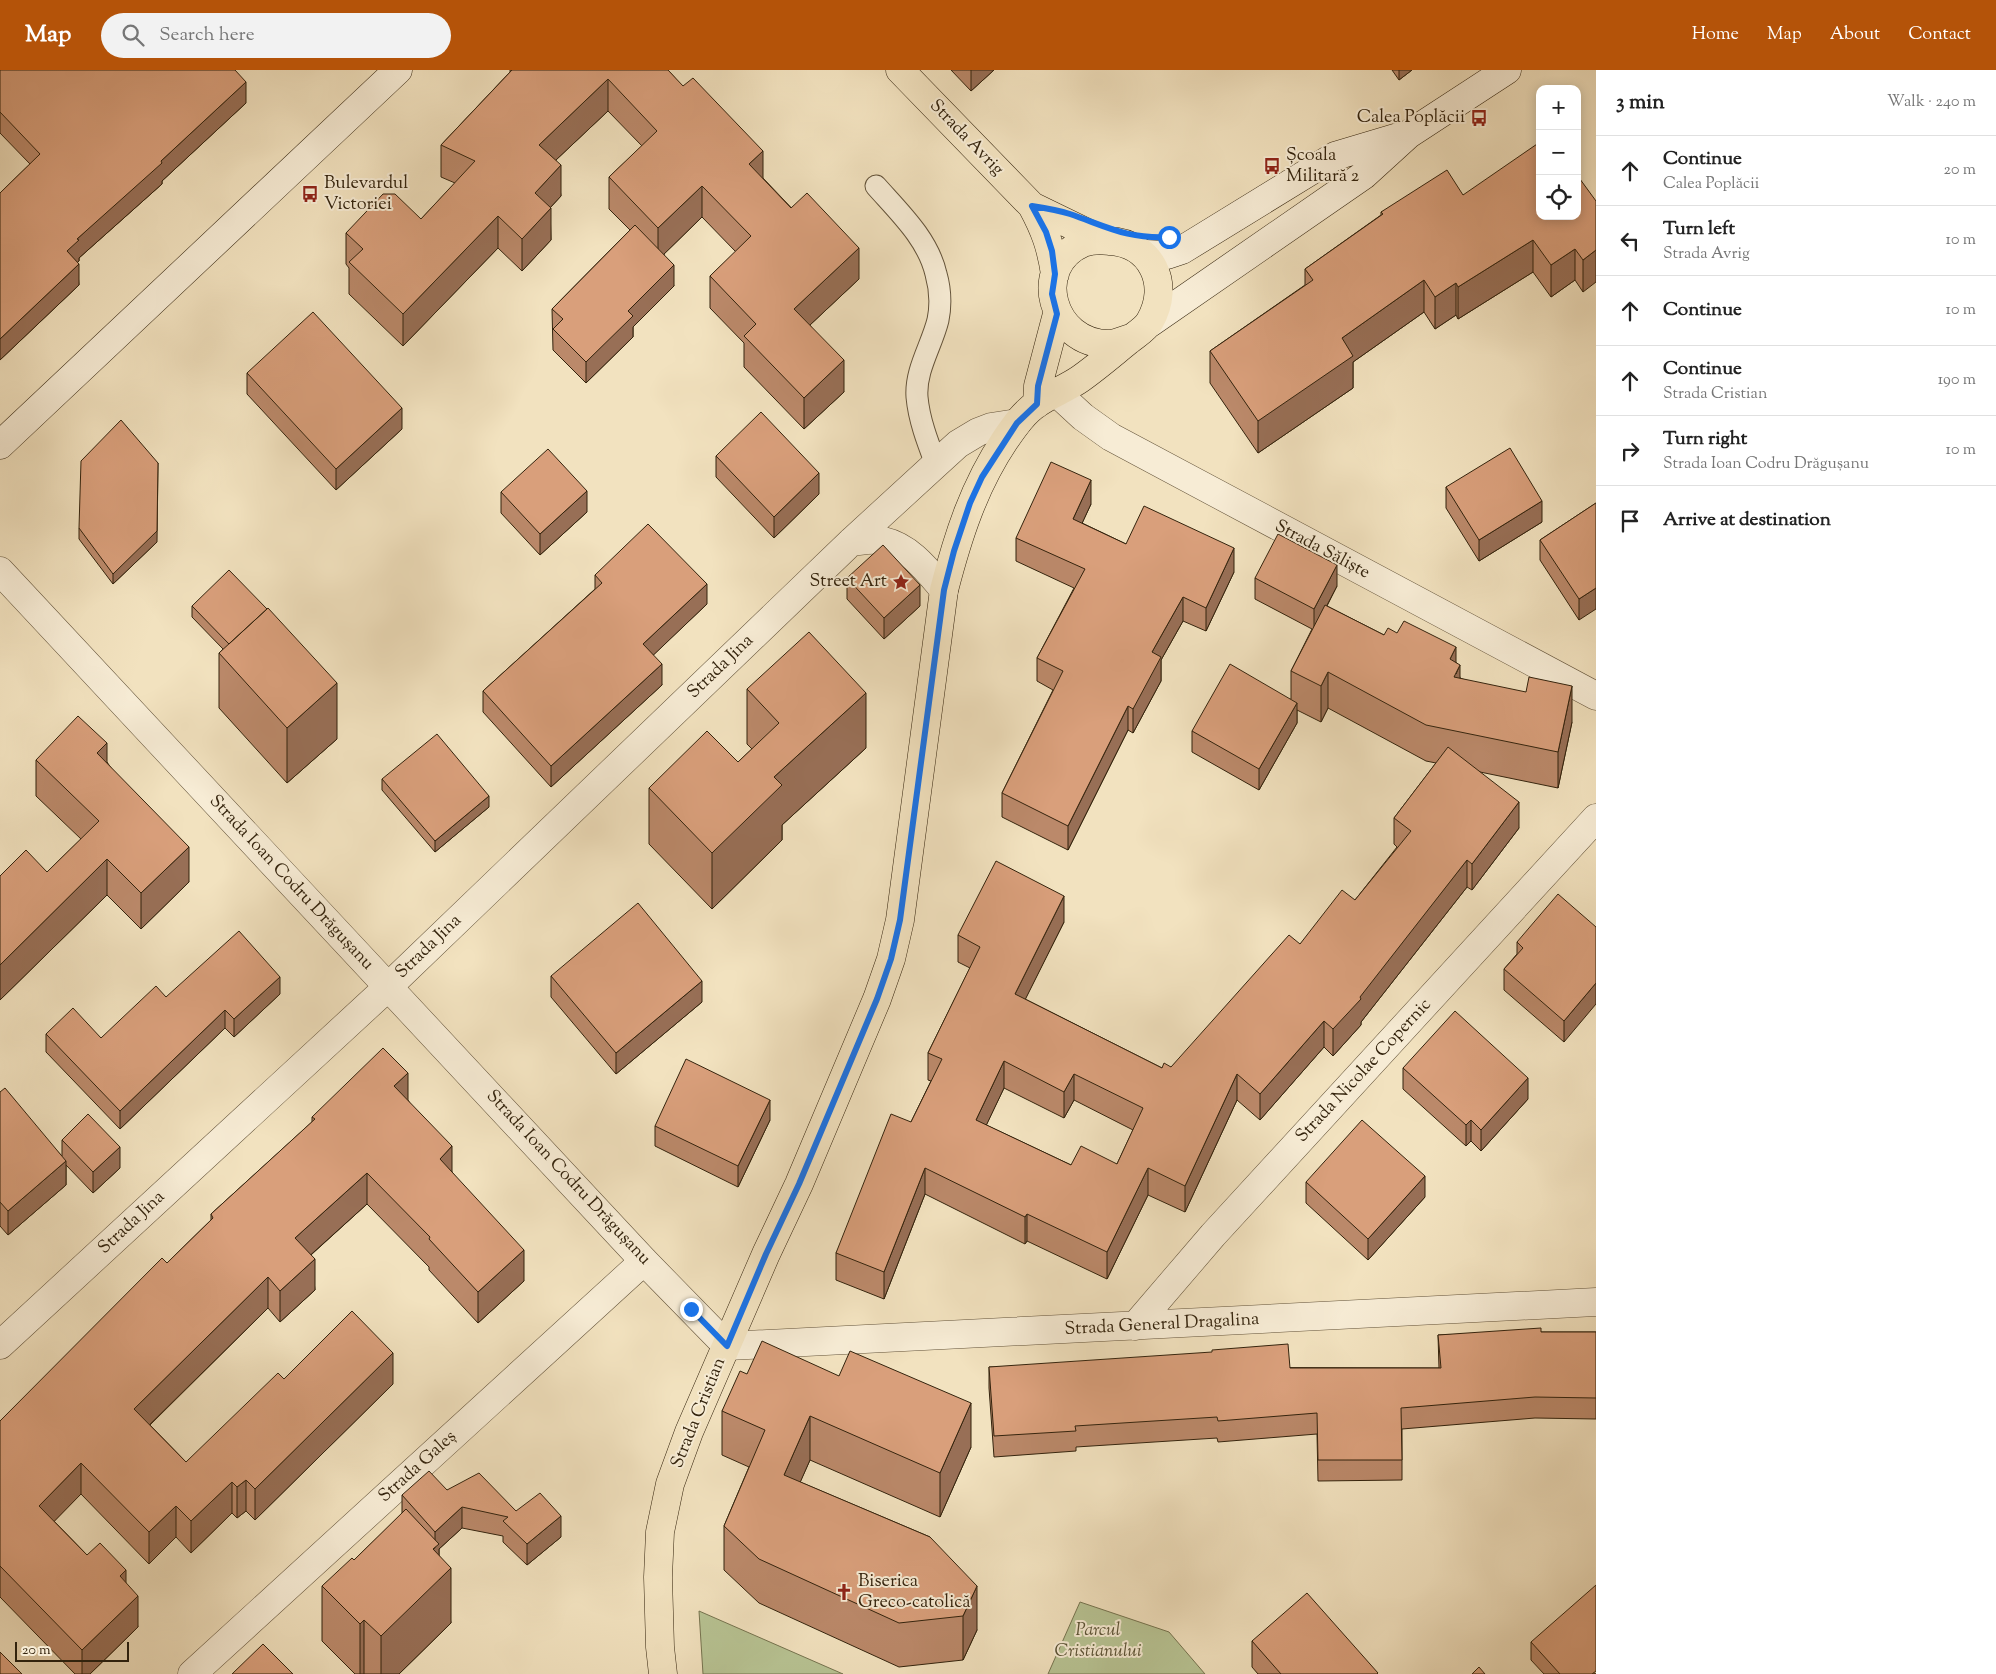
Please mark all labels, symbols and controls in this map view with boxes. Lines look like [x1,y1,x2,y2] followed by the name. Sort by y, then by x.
[101,13,451,58] search box
[25,18,71,52] text: Map
[119,21,147,49] icon: search
[159,22,255,49] text: Search here
[1692,22,1739,48] text: Home
[1767,22,1802,48] text: Map
[1830,22,1880,48] text: About
[1908,22,1971,48] text: Contact
[1536,85,1581,220] map controls
[1536,85,1581,130] button: +
[1616,88,1665,118] text: 3 min
[1887,91,1976,114] text: Walk · 240 m
[923,94,1009,182] street label: Strada Avrig
[1357,105,1465,131] place label: Calea Poplăcii
[1469,108,1489,128] bus stop icon: Calea Poplăcii
[1536,130,1581,175] button: −
[1286,143,1360,190] place label: Școala Militară 2
[1663,146,1742,173] text: Continue
[1262,156,1282,176] bus stop icon: Școala Militară 2
[1616,157,1644,185] icon: ahead
[1943,159,1976,182] text: 20 m
[324,171,408,218] place label: Bulevardul Victoriei
[1663,173,1759,196] text: Calea Poplăcii
[1536,175,1581,220] button: locate
[300,184,320,204] bus stop icon: Bulevardul Victoriei
[1663,216,1735,243] text: Turn left
[1158,226,1181,249] route start
[1616,227,1644,255] icon: left
[1946,229,1976,252] text: 10 m
[1663,243,1750,266] text: Strada Avrig
[1616,297,1644,325] icon: ahead
[1663,297,1742,324] text: Continue
[1946,299,1976,322] text: 10 m
[1663,356,1742,383] text: Continue
[1616,367,1644,395] icon: ahead
[1938,369,1976,392] text: 190 m
[1663,383,1767,406] text: Strada Cristian
[1663,426,1747,453] text: Turn right
[1616,437,1644,465] icon: right
[1946,439,1976,462] text: 10 m
[1663,453,1869,476] text: Strada Ioan Codru Drăgușanu
[1616,507,1644,535] icon: arrive
[1663,507,1831,534] text: Arrive at destination
[1270,514,1374,586] street label: Strada Săliște
[810,569,887,595] place label: Street Art
[891,572,911,592] place icon: Street Art
[682,629,760,705] street label: Strada Jina
[202,789,380,977] street label: Strada Ioan Codru Drăgușanu
[390,909,468,985] street label: Strada Jina
[1290,993,1438,1149] street label: Strada Nicolae Copernic
[479,1084,657,1272] street label: Strada Ioan Codru Drăgușanu
[93,1185,171,1261] street label: Strada Jina
[680,1298,703,1321] route end
[1064,1307,1260,1343] street label: Strada General Dragalina
[665,1353,733,1472] street label: Strada Cristian
[373,1425,463,1509] street label: Strada Galeș
[858,1569,971,1616] place label: Biserica Greco-catolică
[834,1582,854,1602] church icon: Biserica Greco-catolică
[1055,1618,1141,1665] park label: Parcul Cristianului
[15,1639,129,1662] scale bar
[22,1641,51,1661] text: 20 m

